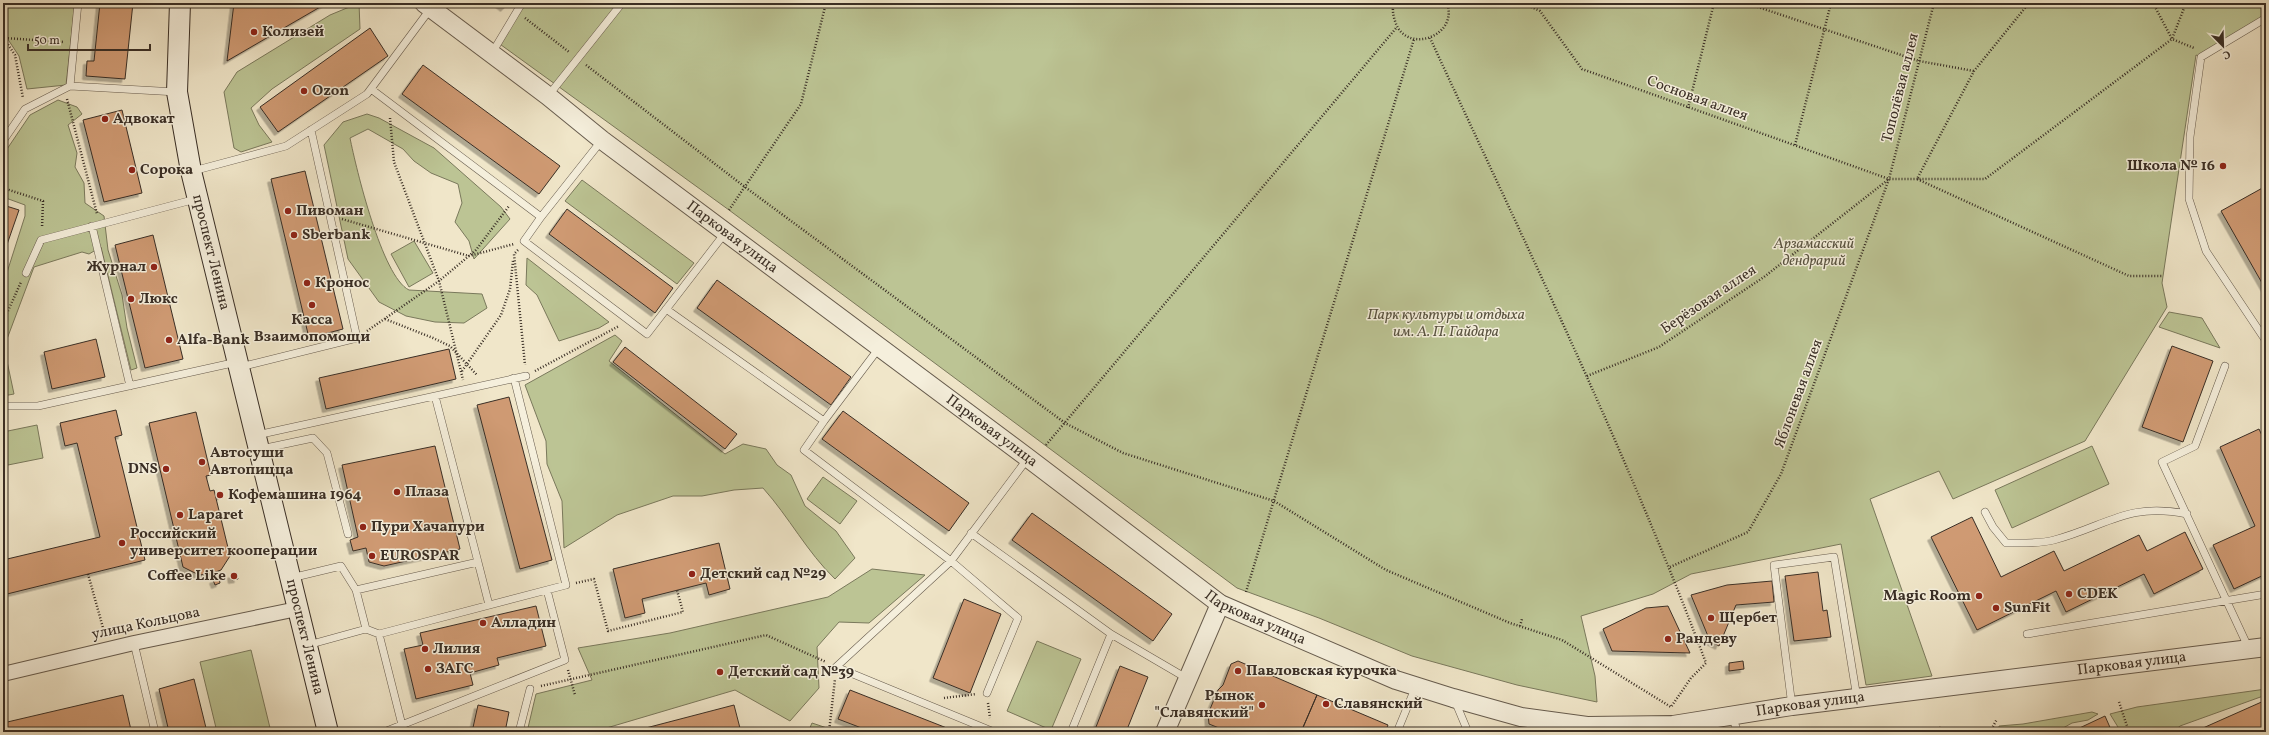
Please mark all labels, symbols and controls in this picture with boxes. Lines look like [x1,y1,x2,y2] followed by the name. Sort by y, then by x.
[262,22,324,43] place label: Колизей
[28,26,150,52] scale bar
[2203,26,2243,66] north arrow
[249,27,259,37] marker: Колизей
[1877,31,1925,145] street label: Тополёвая аллея
[34,33,60,49] text: 50 m
[2220,46,2233,62] text: С
[1643,71,1751,127] street label: Сосновая аллея
[312,81,349,102] place label: Ozon
[299,86,309,96] marker: Ozon
[113,109,176,130] place label: Адвокат
[100,114,110,124] marker: Адвокат
[2127,156,2215,177] place label: Школа № 16
[140,160,193,181] place label: Сорока
[2218,161,2228,171] marker: Школа № 16
[127,165,137,175] marker: Сорока
[187,192,235,312] street label: проспект Ленина
[682,196,782,278] street label: Парковая улица
[296,201,364,222] place label: Пивоман
[283,206,293,216] marker: Пивоман
[302,225,370,246] place label: Sberbank
[289,230,299,240] marker: Sberbank
[1773,234,1855,272] park label: Арзамасский дендрарий
[87,257,146,278] place label: Журнал
[1657,260,1761,340] street label: Берёзовая аллея
[149,262,159,272] marker: Журнал
[315,273,369,294] place label: Кронос
[302,278,312,288] marker: Кронос
[139,289,178,310] place label: Люкс
[126,294,136,304] marker: Люкс
[307,300,317,310] marker: Касса Взаимопомощи
[1367,305,1525,343] park label: Парк культуры и отдыха им. А. П. Гайдара
[254,310,371,348] place label: Касса Взаимопомощи
[177,330,250,351] place label: Alfa-Bank
[164,335,174,345] marker: Alfa-Bank
[1770,336,1829,451] street label: Яблоневая аллея
[941,390,1042,472] street label: Парковая улица
[210,443,293,481] place label: Автосуши Автопицца
[197,457,207,467] marker: Автосуши Автопицца
[128,459,158,480] place label: DNS
[161,464,171,474] marker: DNS
[405,482,449,503] place label: Плаза
[228,485,362,506] place label: Кофемашина 1964
[392,487,402,497] marker: Плаза
[215,490,225,500] marker: Кофемашина 1964
[188,505,244,526] place label: Laparet
[175,510,185,520] marker: Laparet
[371,517,485,538] place label: Пури Хачапури
[358,522,368,532] marker: Пури Хачапури
[130,524,318,562] place label: Российский университет кооперации
[117,538,127,548] marker: Российский университет кооперации
[380,546,460,567] place label: EUROSPAR
[367,551,377,561] marker: EUROSPAR
[700,564,826,585] place label: Детский сад №29
[147,566,226,587] place label: Coffee Like
[687,569,697,579] marker: Детский сад №29
[229,571,239,581] marker: Coffee Like
[281,577,329,697] street label: проспект Ленина
[2077,584,2118,605] place label: CDEK
[1200,585,1309,650] street label: Парковая улица
[1883,586,1971,607] place label: Magic Room
[2064,589,2074,599] marker: CDEK
[1974,591,1984,601] marker: Magic Room
[2004,598,2051,619] place label: SunFit
[90,602,202,646] street label: улица Кольцова
[1991,603,2001,613] marker: SunFit
[1719,608,1778,629] place label: Щербет
[491,613,556,634] place label: Алладин
[1706,613,1716,623] marker: Щербет
[478,618,488,628] marker: Алладин
[1676,629,1738,650] place label: Рандеву
[1663,634,1673,644] marker: Рандеву
[433,639,481,660] place label: Лилия
[420,644,430,654] marker: Лилия
[2076,647,2188,681] street label: Парковая улица
[436,659,474,680] place label: ЗАГС
[1246,661,1397,682] place label: Павловская курочка
[728,662,854,683] place label: Детский сад №39
[423,664,433,674] marker: ЗАГС
[1233,666,1243,676] marker: Павловская курочка
[715,667,725,677] marker: Детский сад №39
[1154,686,1254,724] place label: Рынок "Славянский"
[1754,687,1866,722] street label: Парковая улица
[1334,694,1423,715] place label: Славянский
[1321,699,1331,709] marker: Славянский
[1257,700,1267,710] marker: Рынок "Славянский"

